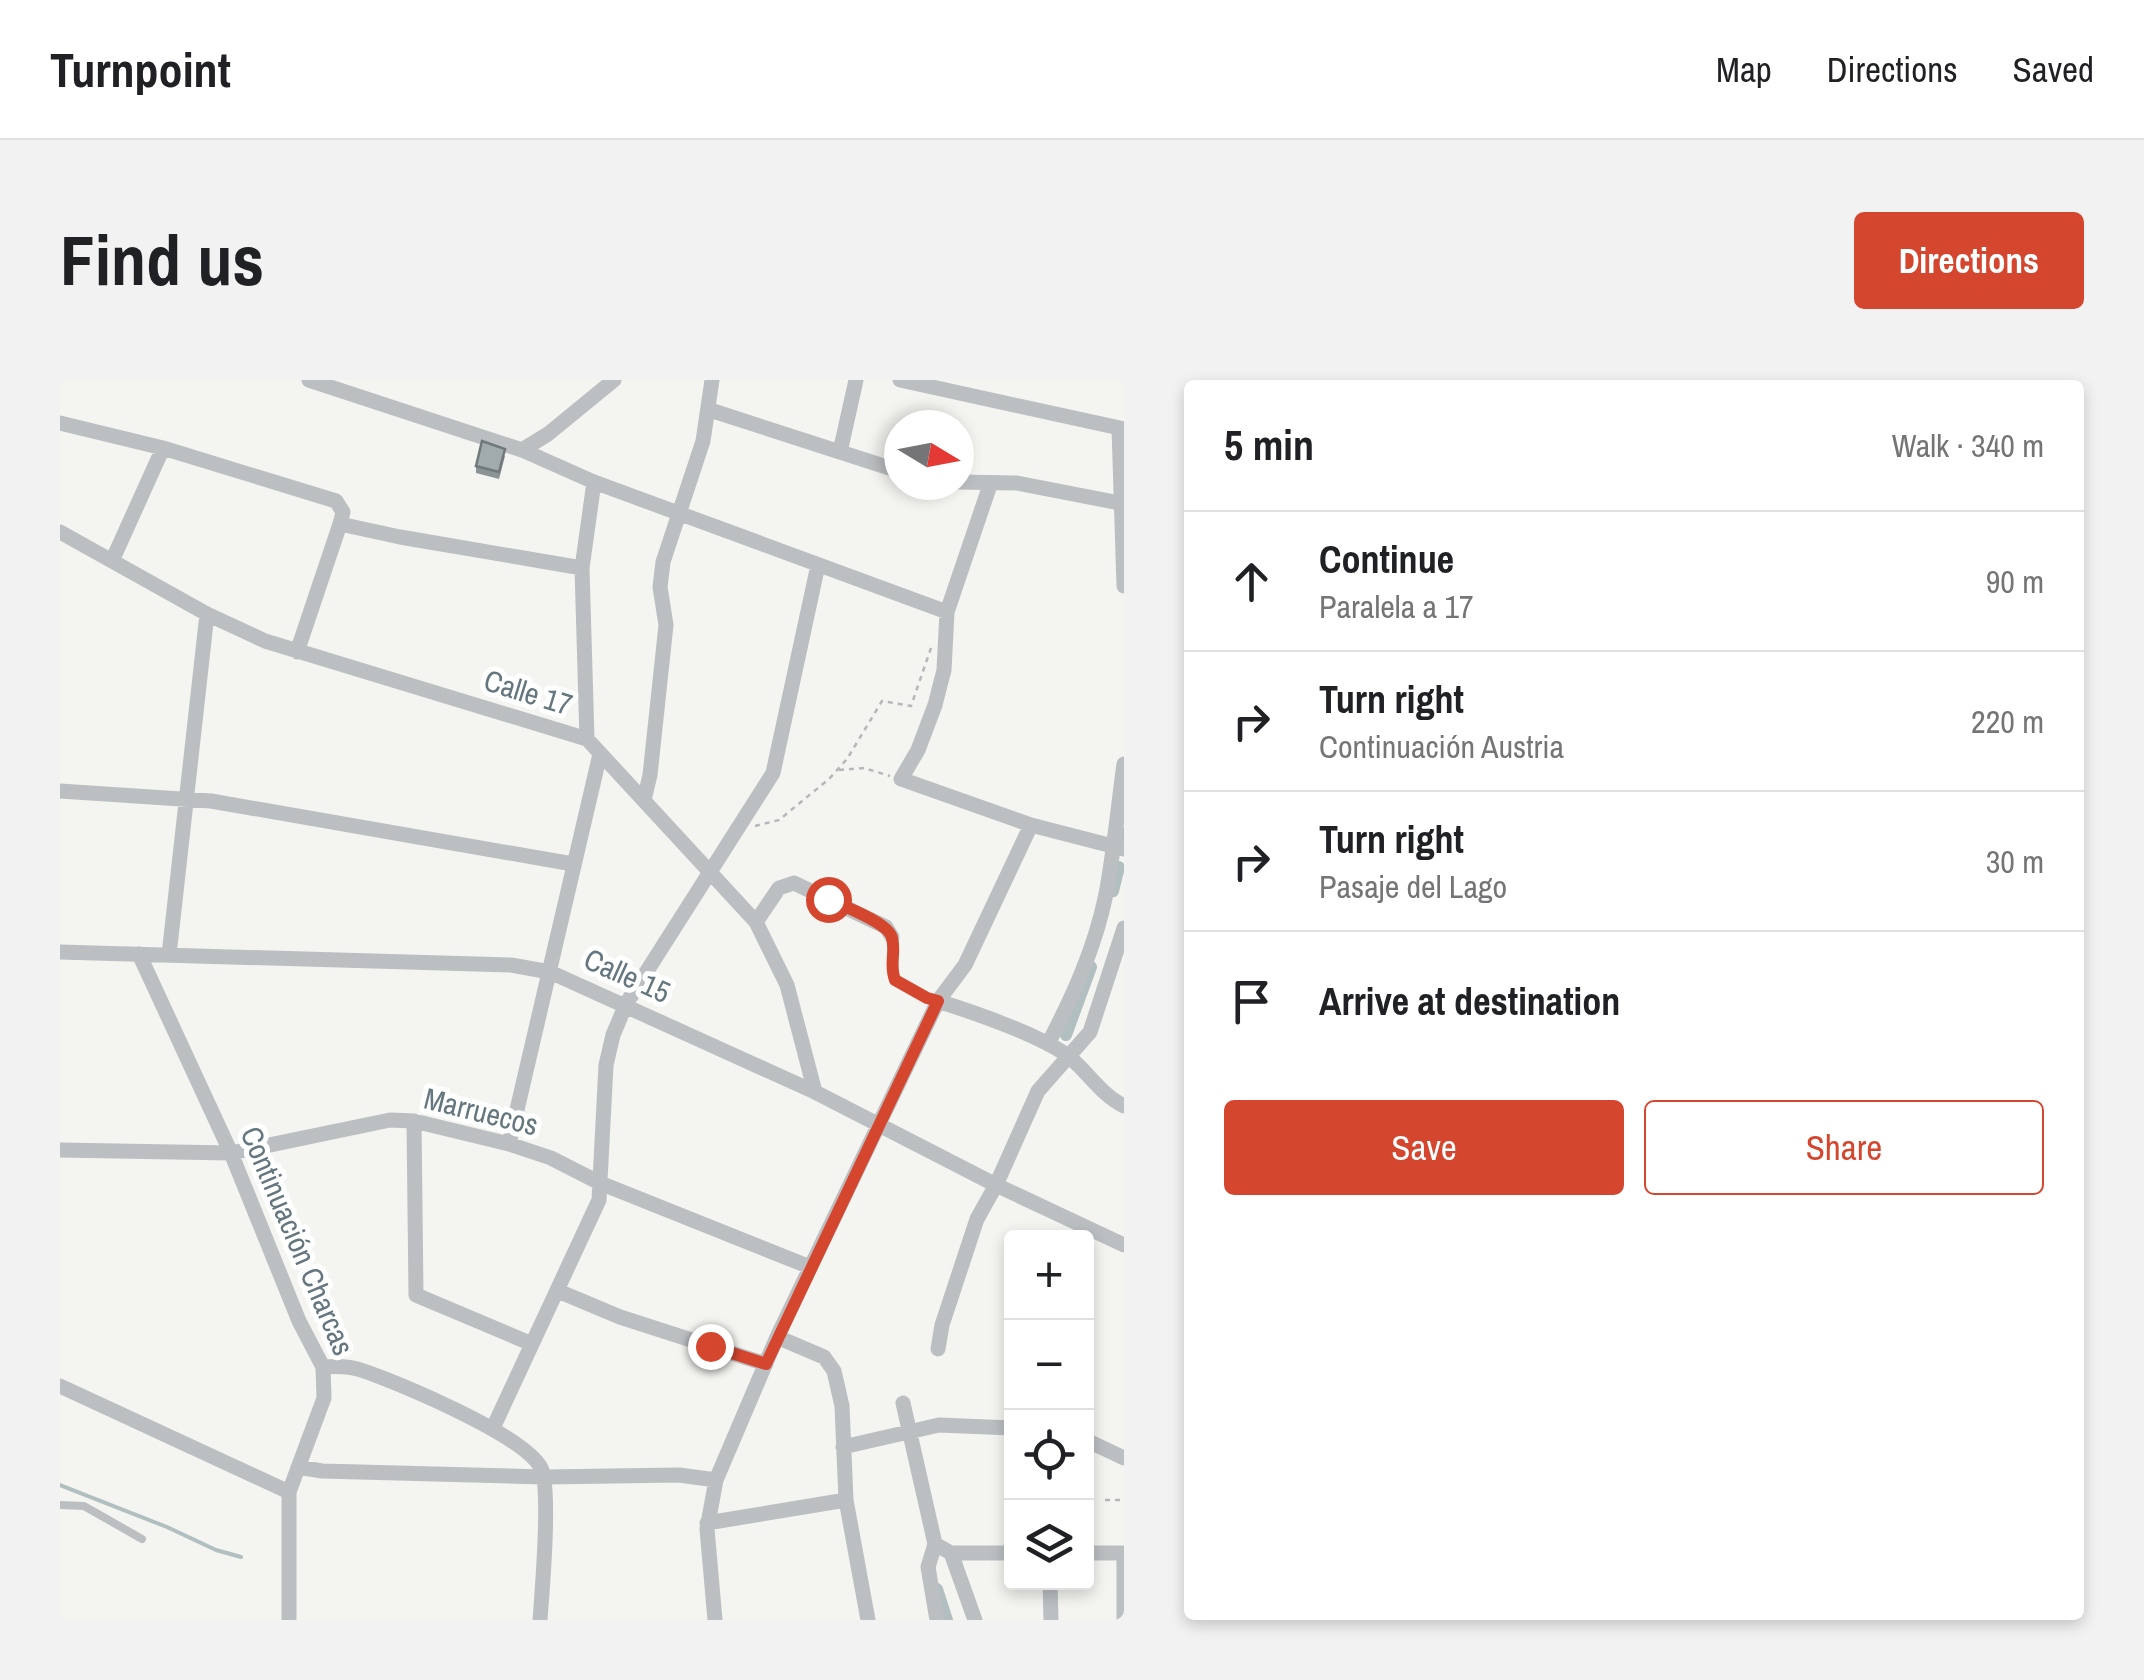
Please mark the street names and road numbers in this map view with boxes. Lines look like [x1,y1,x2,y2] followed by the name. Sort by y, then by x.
[479,660,577,724] street label: Calle 17
[578,938,677,1012] street label: Calle 15
[420,1078,542,1144] street label: Marruecos
[232,1120,364,1361] street label: Continuación Charcas

